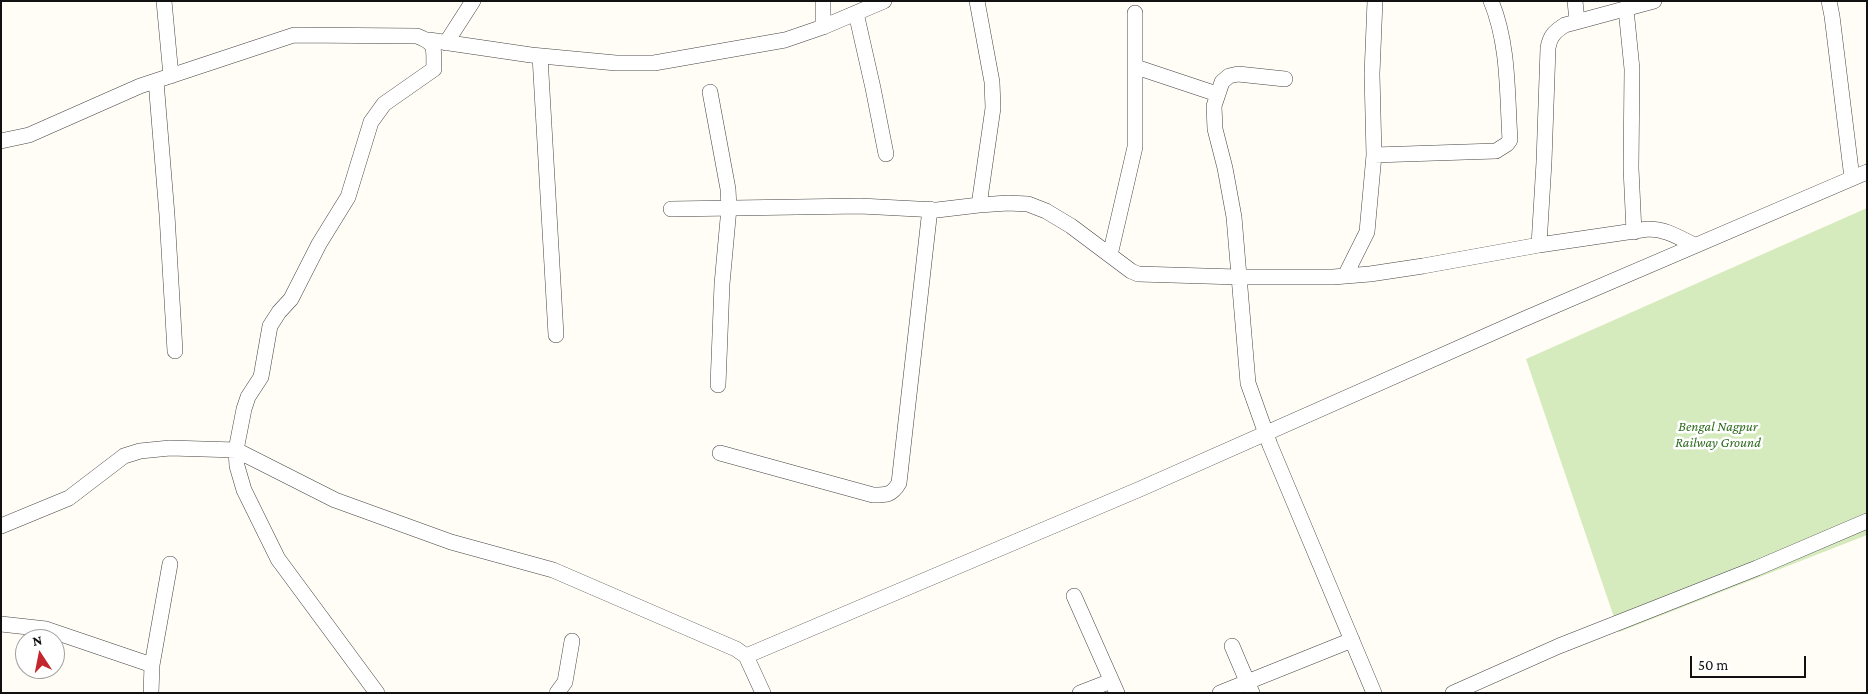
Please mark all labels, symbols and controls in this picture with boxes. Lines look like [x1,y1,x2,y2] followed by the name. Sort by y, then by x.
[1675,419,1761,452] park label: Bengal Nagpur Railway Ground
[15,629,65,679] north arrow
[31,631,44,649] text: N
[1693,646,1809,678] scale bar
[1698,657,1728,673] text: 50 m

